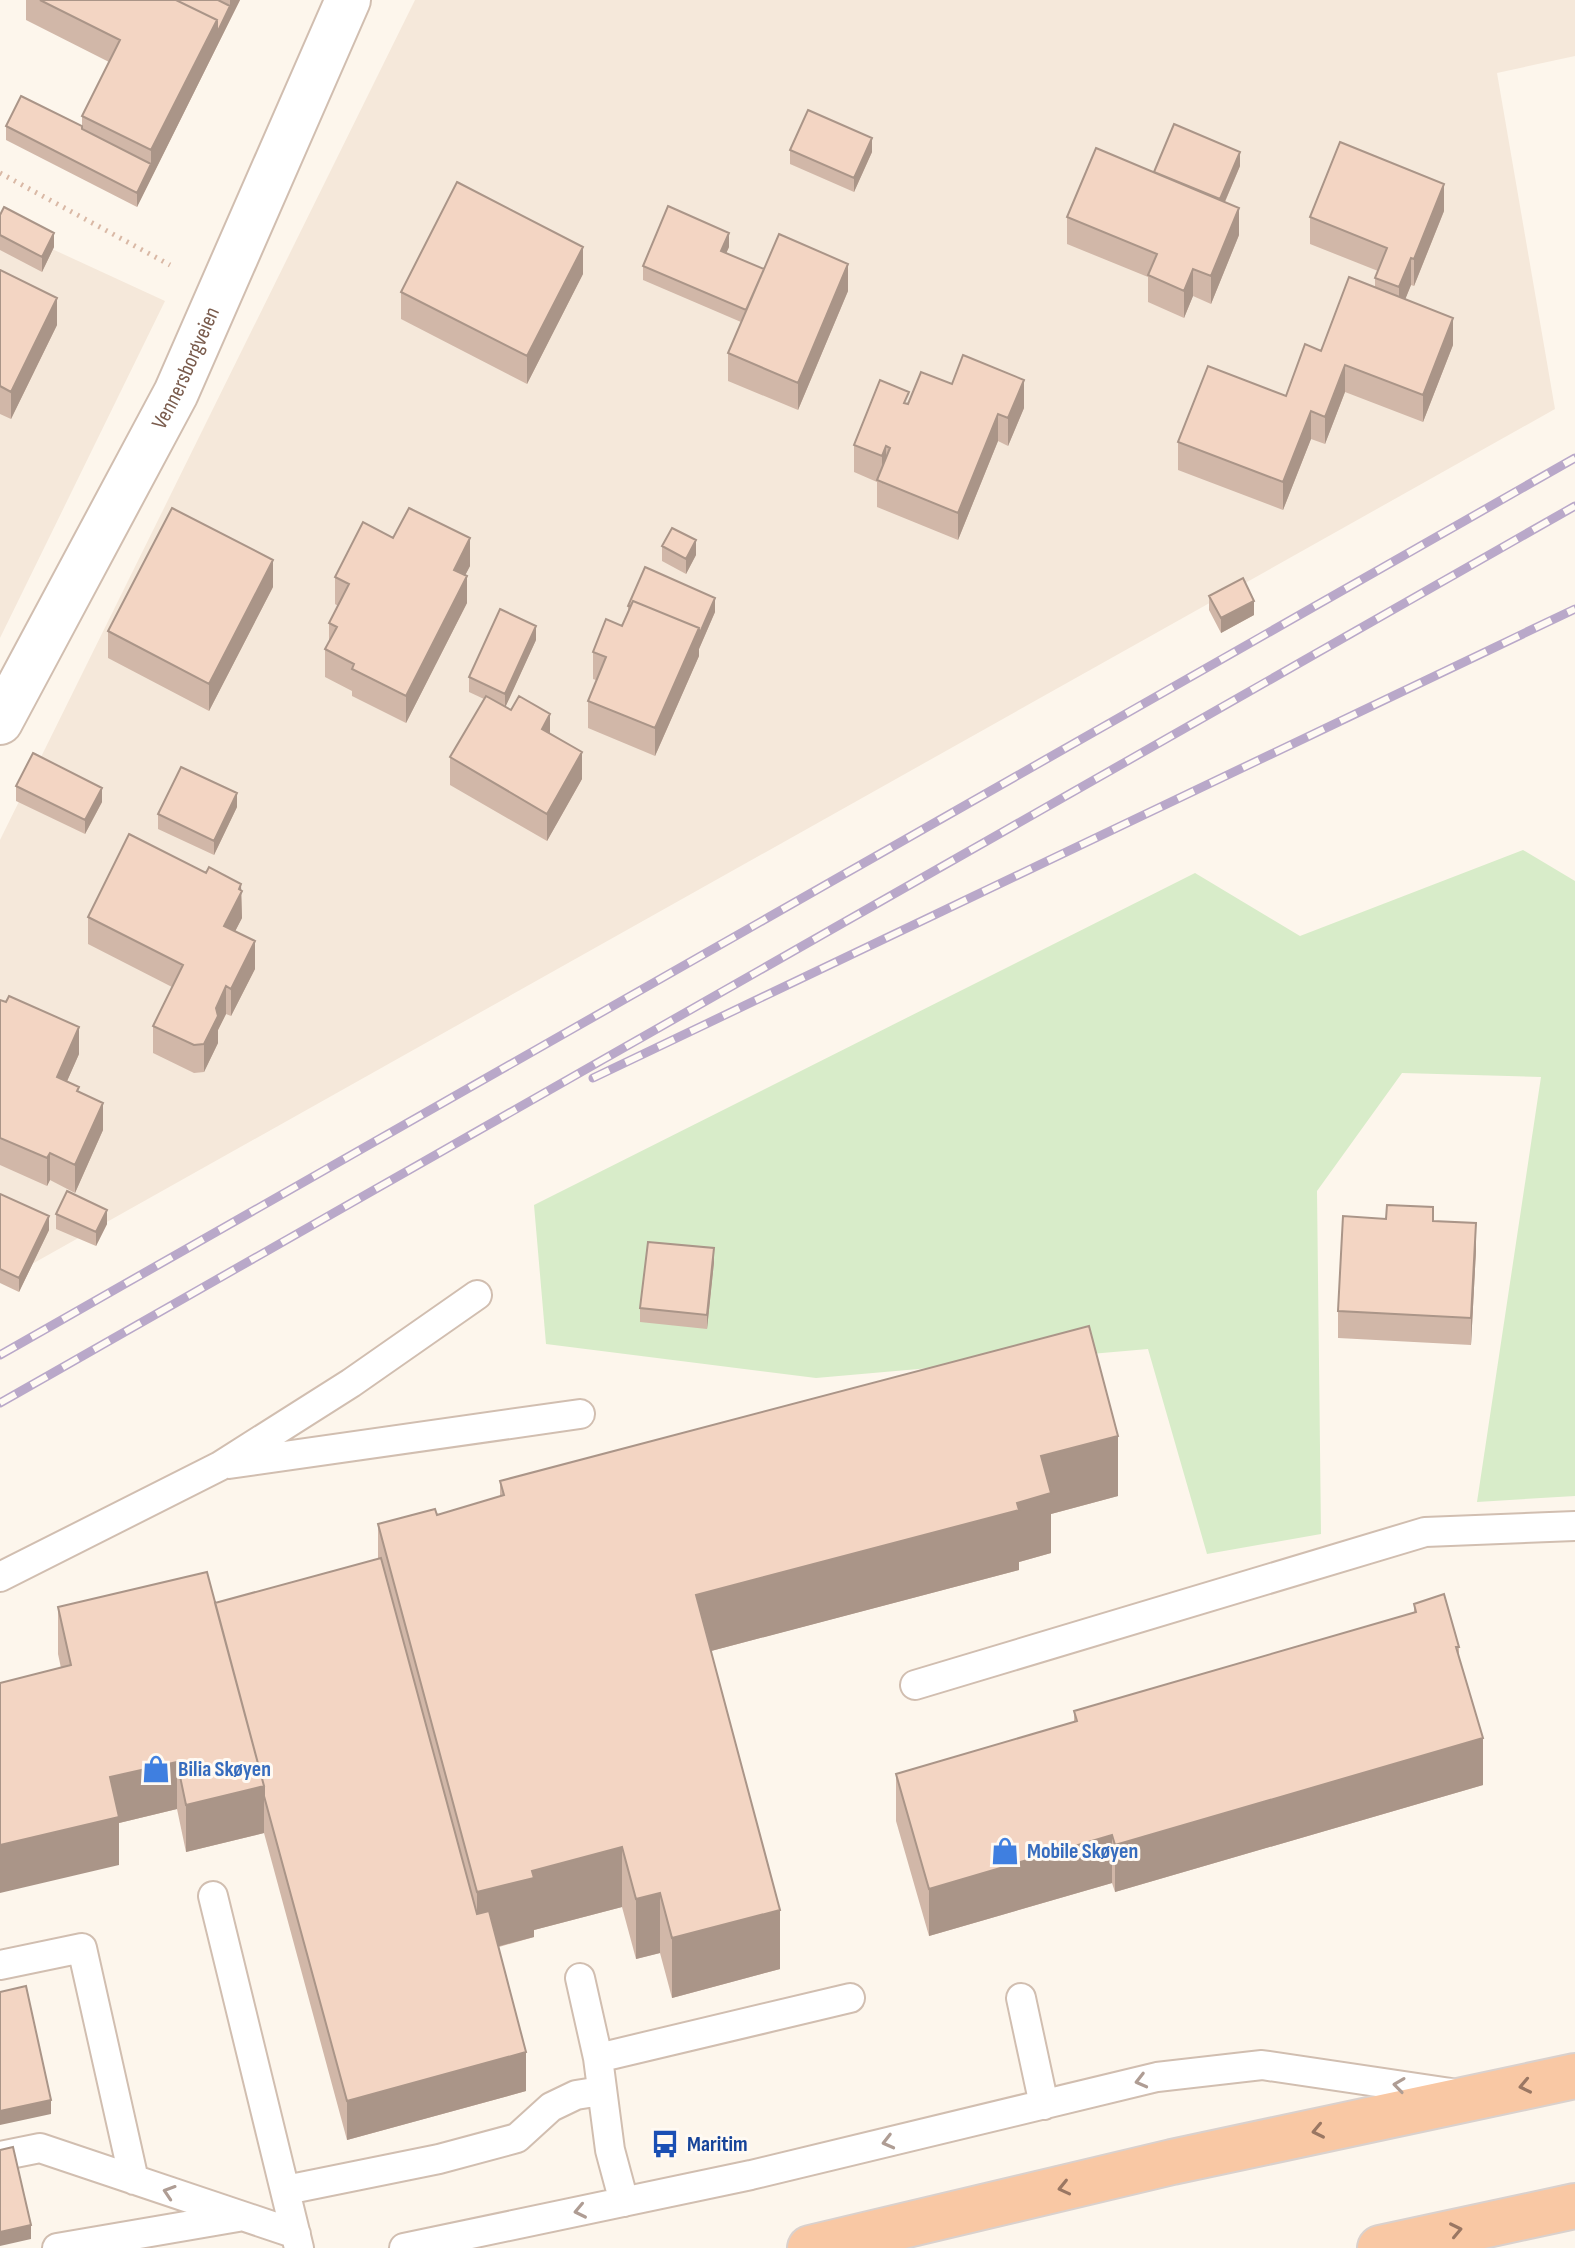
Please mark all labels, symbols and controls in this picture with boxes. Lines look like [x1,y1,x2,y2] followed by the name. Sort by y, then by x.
[146,303,226,434] street label: Vennersborgveien
[141,1754,171,1784] shop icon: Bilia Skøyen
[178,1756,271,1783] place label: Bilia Skøyen
[990,1836,1020,1866] shop icon: Mobile Skøyen
[1027,1838,1138,1865] place label: Mobile Skøyen
[1135,2072,1149,2089] one-way arrow
[1392,2077,1406,2094] one-way arrow
[1519,2077,1533,2094] one-way arrow
[1311,2122,1325,2139] one-way arrow
[650,2129,680,2159] bus stop icon: Maritim
[687,2131,747,2158] place label: Maritim
[882,2132,896,2149] one-way arrow
[1058,2179,1071,2196] one-way arrow
[163,2185,177,2201] one-way arrow
[574,2202,587,2219] one-way arrow
[1449,2222,1462,2239] one-way arrow

